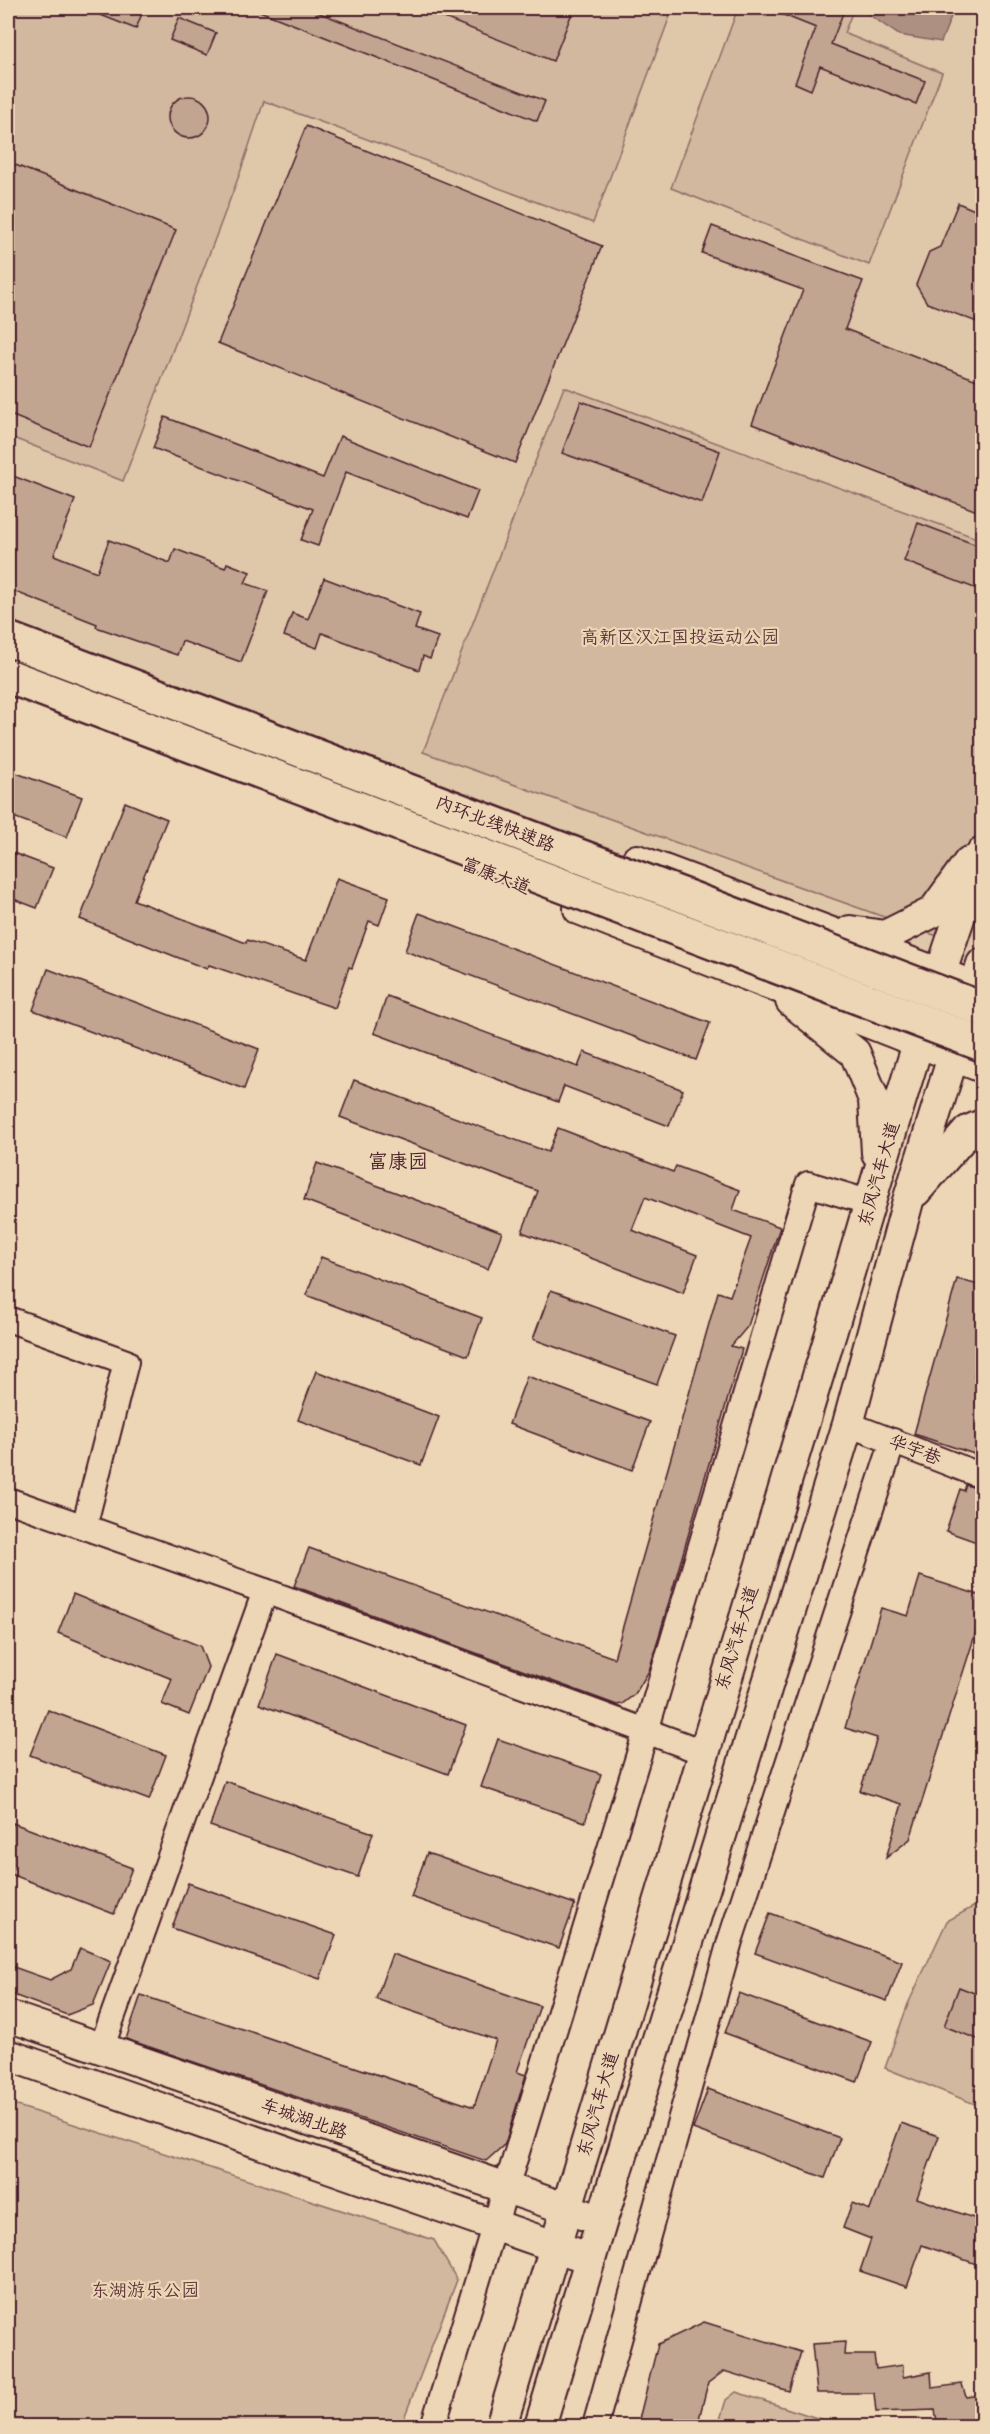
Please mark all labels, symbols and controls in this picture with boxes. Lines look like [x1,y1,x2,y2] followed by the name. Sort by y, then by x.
[581,625,779,650] park label: 高新区汉江国投运动公园
[432,790,558,858] street label: 内环北线快速路
[458,851,534,901] street label: 富康大道
[852,1119,906,1229] street label: 东风汽车大道
[368,1148,428,1176] district label: 富康园
[885,1429,945,1471] street label: 华宇巷
[709,1583,765,1693] street label: 东风汽车大道
[571,2049,625,2159] street label: 东风汽车大道
[257,2093,351,2145] street label: 车城湖北路
[91,2278,199,2303] park label: 东湖游乐公园

